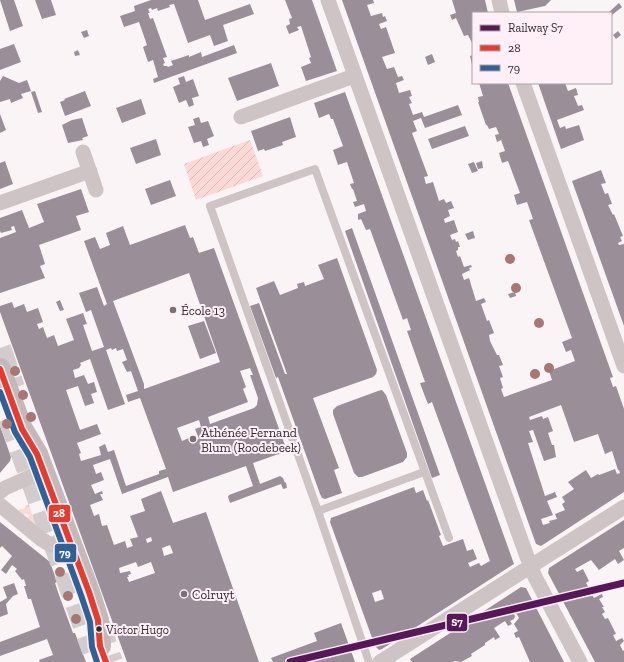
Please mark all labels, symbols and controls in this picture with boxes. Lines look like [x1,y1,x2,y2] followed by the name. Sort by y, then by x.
[472,12,612,84] legend
[508,21,563,35] text: Railway S7
[508,41,521,55] text: 28
[508,61,520,75] text: 79
[181,303,225,318] place label: École 13
[168,305,178,315] marker: École 13
[201,425,301,455] place label: Athénée Fernand Blum (Roodebeek)
[188,434,198,444] marker: Athénée Fernand Blum (Roodebeek)
[48,504,71,523] line badge: 28
[53,507,65,520] text: 28
[54,543,77,563] line badge: 79
[59,547,71,560] text: 79
[192,587,235,602] place label: Colruyt
[179,589,189,599] marker: Colruyt
[446,613,468,632] line badge: S7
[451,616,463,629] text: S7
[105,623,169,637] place label: Victor Hugo
[94,624,104,634] marker: Victor Hugo

